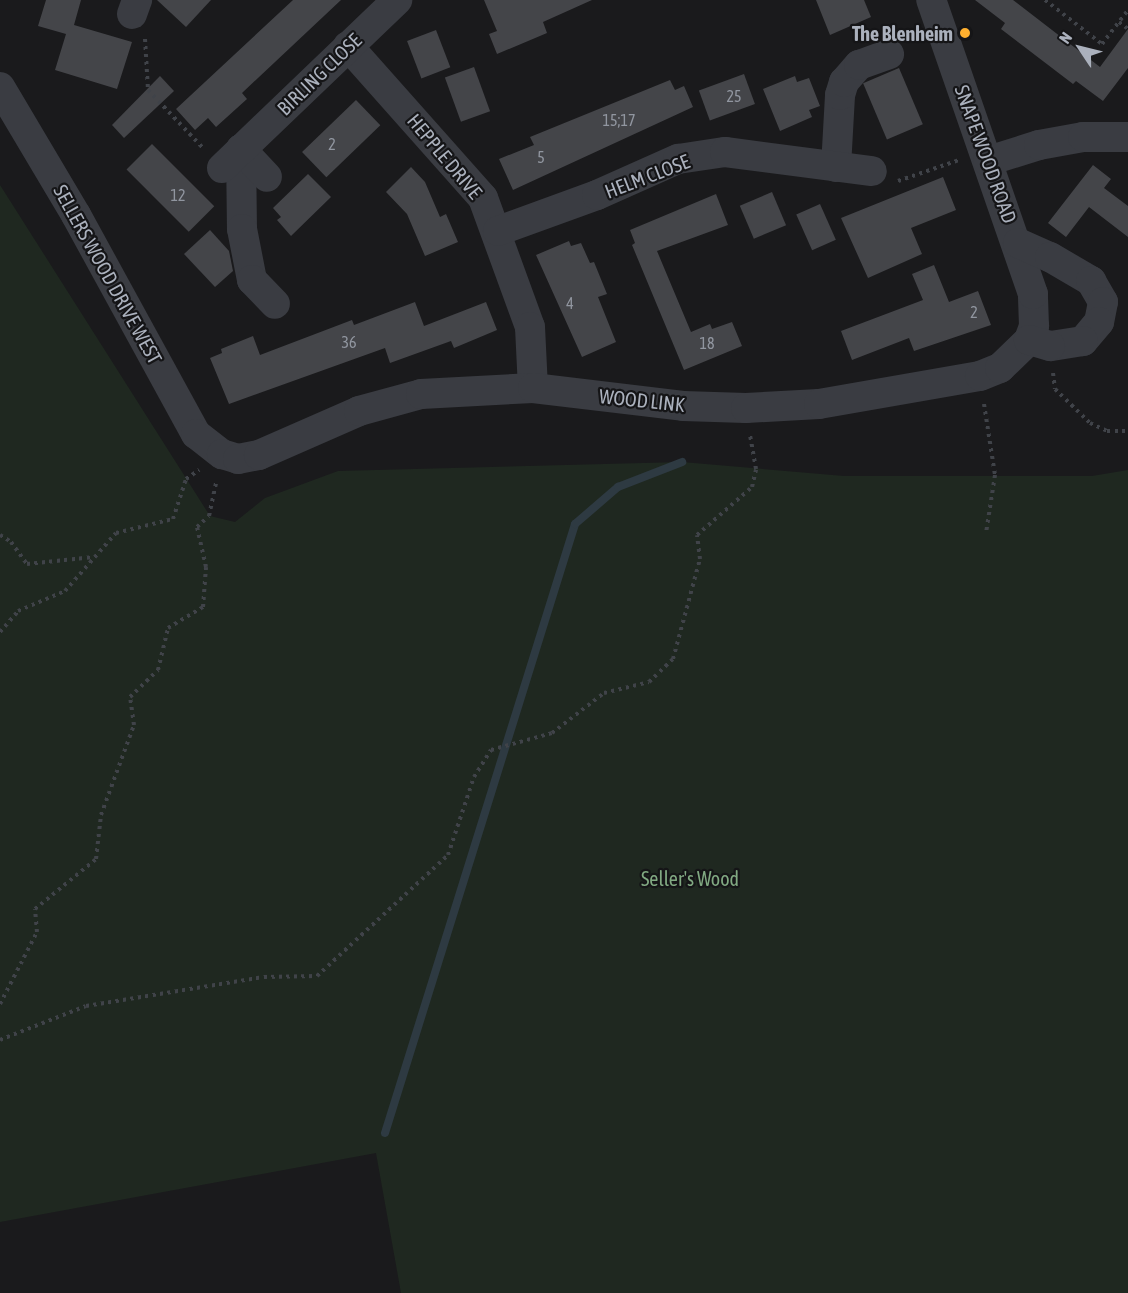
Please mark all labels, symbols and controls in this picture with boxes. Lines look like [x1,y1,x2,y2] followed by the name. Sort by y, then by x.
[1050,18,1110,78] north arrow
[852,21,953,45] place label: The Blenheim
[958,26,972,40] marker: The Blenheim
[272,28,366,120] street label: BIRLING CLOSE
[1055,29,1075,47] text: N
[950,82,1022,226] street label: SNAPE WOOD ROAD
[726,86,742,106] house number: 25
[403,109,487,203] street label: HEPPLE DRIVE
[603,110,635,130] house number: 15;17
[328,134,336,154] house number: 2
[537,147,545,167] house number: 5
[601,149,693,203] street label: HELM CLOSE
[49,180,167,368] street label: SELLERS WOOD DRIVE WEST
[170,185,186,205] house number: 12
[566,293,574,313] house number: 4
[970,302,978,322] house number: 2
[341,332,357,352] house number: 36
[699,333,715,353] house number: 18
[598,384,686,416] street label: WOOD LINK
[641,866,739,890] park label: Seller's Wood

